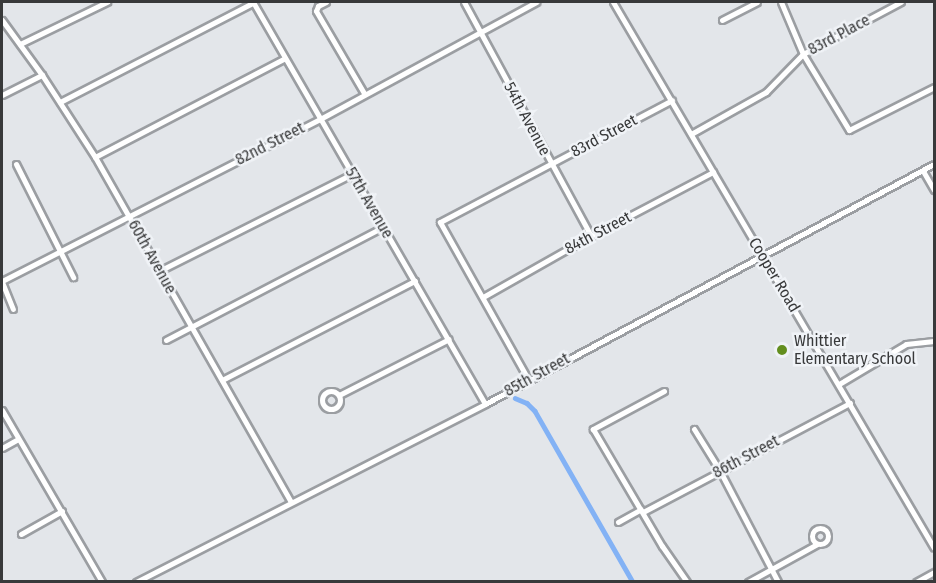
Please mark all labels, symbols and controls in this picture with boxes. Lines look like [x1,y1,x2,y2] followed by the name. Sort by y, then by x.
[805,11,873,59] street label: 83rd Place
[500,79,554,159] street label: 54th Avenue
[568,111,640,161] street label: 83rd Street
[232,118,308,170] street label: 82nd Street
[341,164,397,242] street label: 57th Avenue
[561,208,635,258] street label: 84th Street
[124,217,180,297] street label: 60th Avenue
[744,234,804,316] street label: Cooper Road
[794,331,916,369] place label: Whittier Elementary School
[775,343,789,357] marker: Whittier Elementary School
[501,349,573,401] street label: 85th Street
[709,431,783,483] street label: 86th Street

